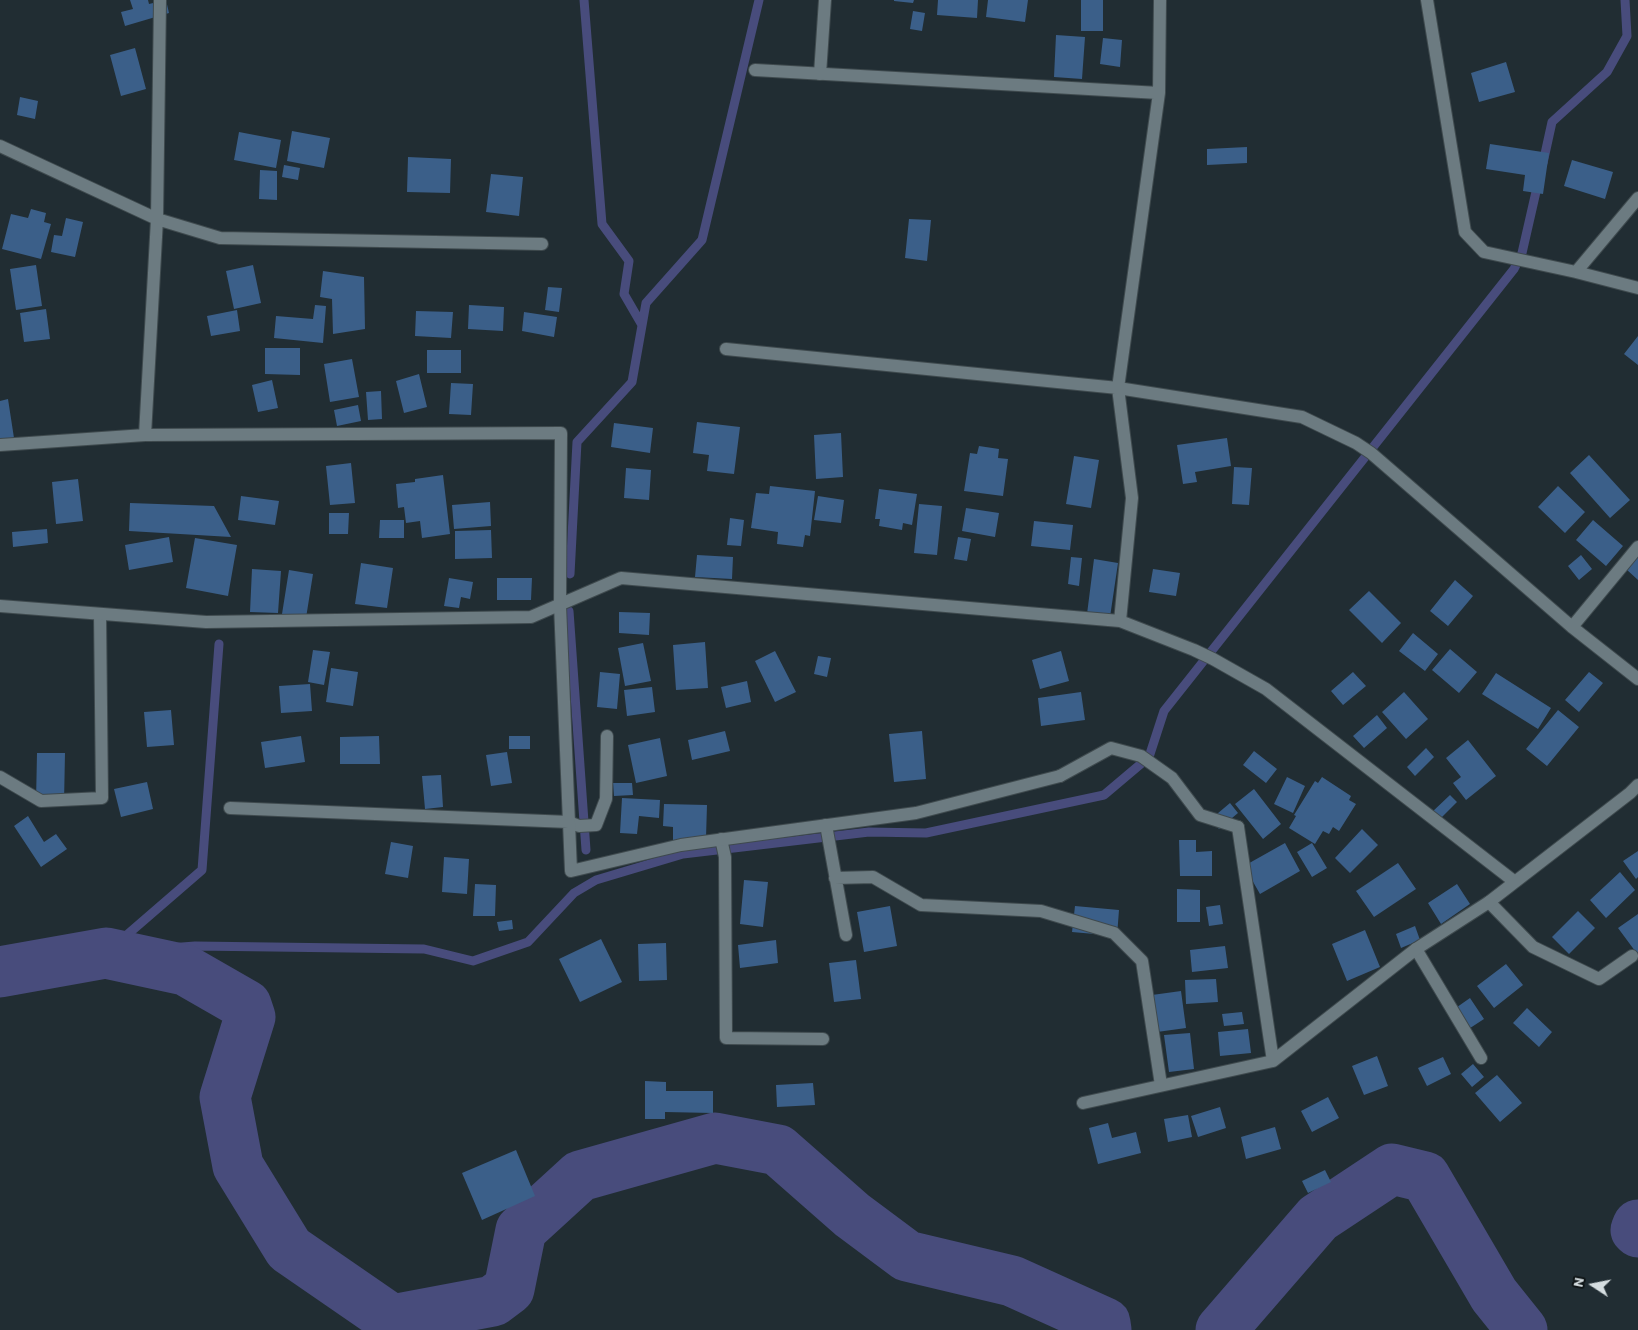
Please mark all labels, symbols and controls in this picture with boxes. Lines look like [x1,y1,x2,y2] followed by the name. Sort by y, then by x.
[1568,1260,1618,1310] north arrow
[1569,1276,1587,1288] text: N

